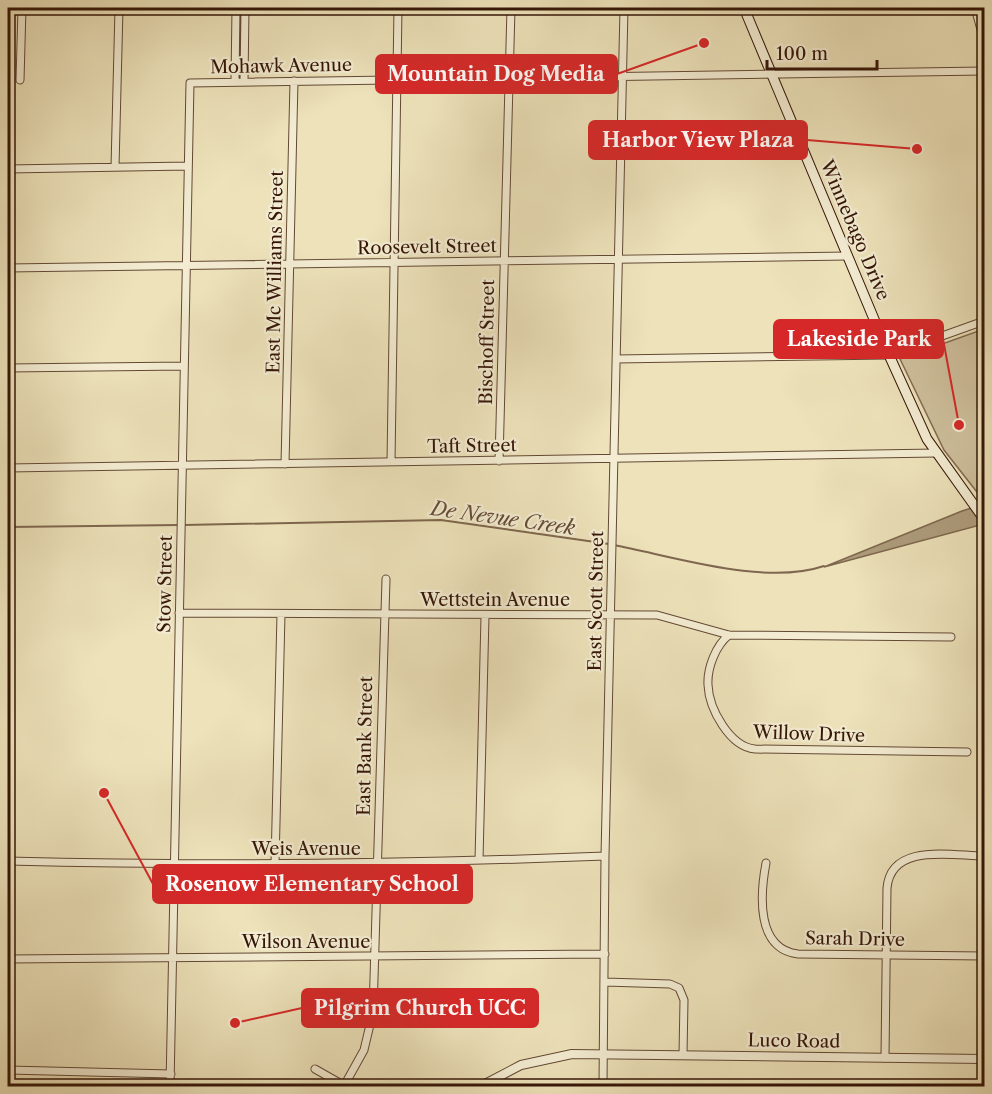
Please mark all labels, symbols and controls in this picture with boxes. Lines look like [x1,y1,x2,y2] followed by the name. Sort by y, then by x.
[767,33,876,71] scale bar
[776,43,828,65] text: 100 m
[210,54,352,78] street label: Mohawk Avenue
[376,55,617,93] callout: Mountain Dog Media
[387,62,605,86] text: Mountain Dog Media
[589,121,807,159] callout: Harbor View Plaza
[602,128,794,152] text: Harbor View Plaza
[815,156,894,303] street label: Winnebago Drive
[262,169,288,374] street label: East Mc Williams Street
[357,235,498,259] street label: Roosevelt Street
[475,278,499,405] street label: Bischoff Street
[774,320,943,358] callout: Lakeside Park
[787,327,932,351] text: Lakeside Park
[427,434,518,458] street label: Taft Street
[427,496,577,540] water label: De Nevue Creek
[584,530,608,671] street label: East Scott Street
[153,534,177,633] street label: Stow Street
[419,589,570,611] street label: Wettstein Avenue
[353,675,377,816] street label: East Bank Street
[752,721,865,747] street label: Willow Drive
[250,838,361,860] street label: Weis Avenue
[153,865,472,903] callout: Rosenow Elementary School
[165,872,459,896] text: Rosenow Elementary School
[805,927,905,951] street label: Sarah Drive
[241,931,370,953] street label: Wilson Avenue
[302,989,538,1027] callout: Pilgrim Church UCC
[314,996,526,1020] text: Pilgrim Church UCC
[747,1029,841,1053] street label: Luco Road

